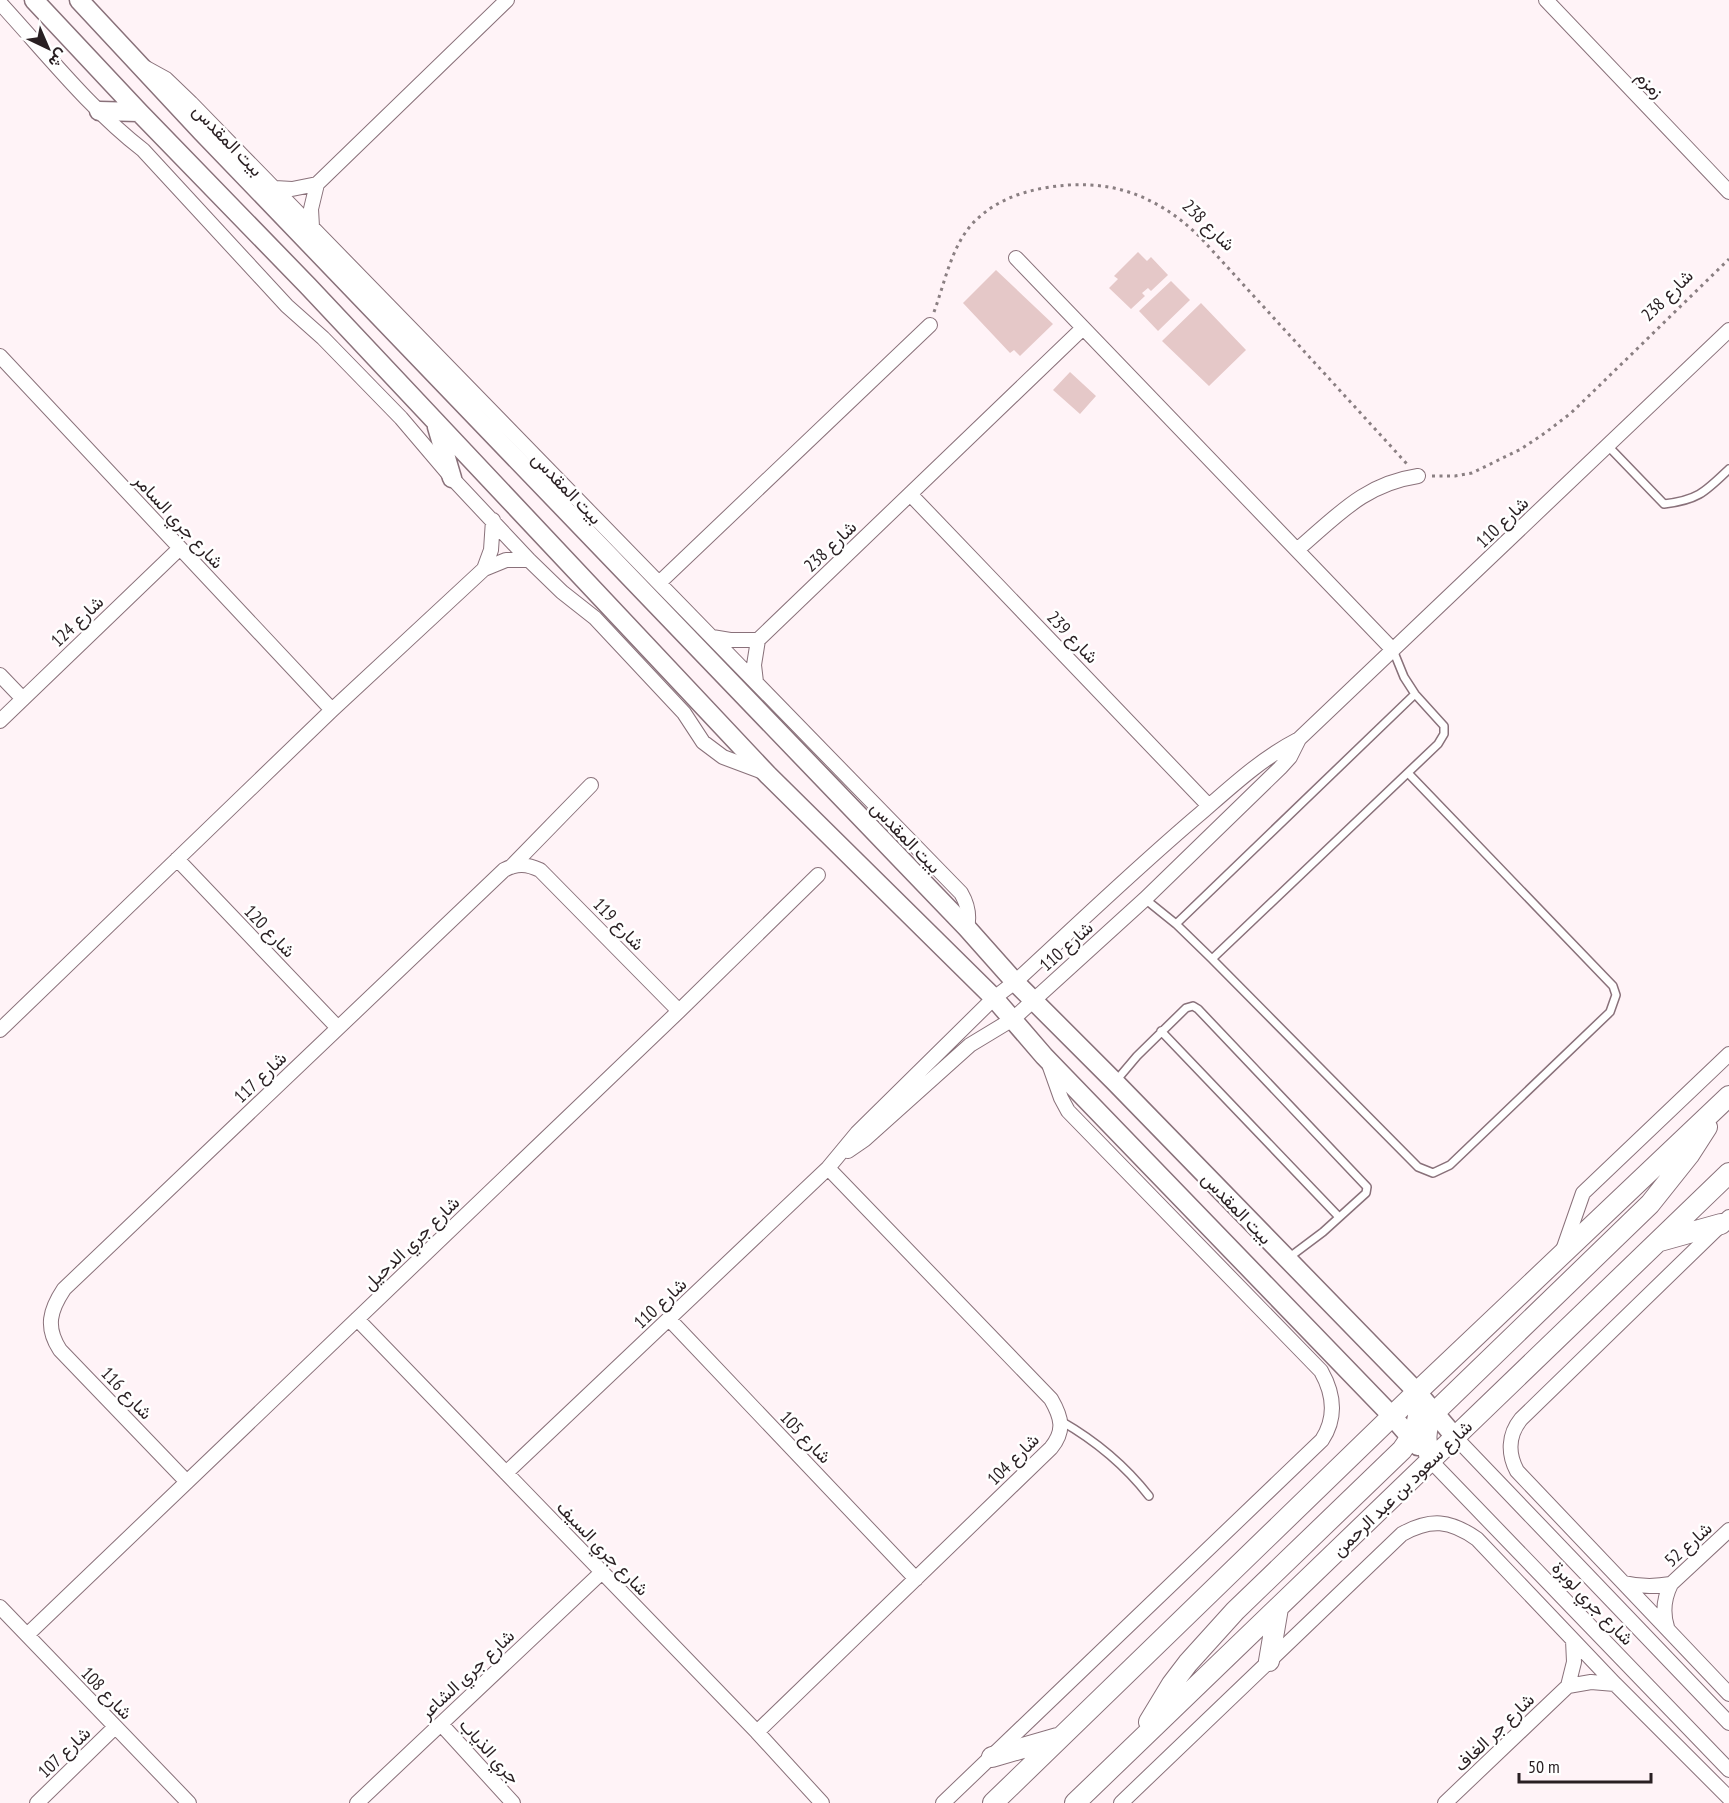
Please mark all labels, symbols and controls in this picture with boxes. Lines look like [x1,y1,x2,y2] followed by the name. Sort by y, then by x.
[18,18,78,78] north arrow
[45,45,72,73] text: ش
[1630,65,1669,104] street label: زمزم
[188,99,268,181] street label: بيت المقدس
[1177,194,1240,256] street label: شارع 238
[1636,264,1699,327] street label: شارع 238
[527,447,607,529] street label: بيت المقدس
[126,468,229,576] street label: شارع جري السامر
[1471,491,1534,553] street label: شارع 110
[799,515,862,577] street label: شارع 238
[46,590,109,652] street label: شارع 124
[1042,606,1104,669] street label: شارع 239
[866,796,946,878] street label: بيت المقدس
[588,893,650,956] street label: شارع 119
[239,900,301,963] street label: شارع 120
[1034,916,1098,977] street label: شارع 110
[229,1046,292,1108] street label: شارع 117
[1197,1167,1277,1249] street label: بيت المقدس
[358,1191,467,1298] street label: شارع جري الدحيل
[629,1273,692,1334] street label: شارع 110
[96,1362,158,1425] street label: شارع 116
[775,1406,837,1469] street label: شارع 105
[1327,1415,1478,1562] street label: شارع سعود بن عبد الرحمن
[982,1428,1045,1491] street label: شارع 104
[549,1496,654,1603] street label: شارع جري السيف
[1659,1517,1717,1572] street label: شارع 52
[1544,1556,1639,1653] street label: شارع جري لوبرة
[414,1624,522,1727] street label: شارع جري الشاعر
[76,1662,138,1725] street label: شارع 108
[1449,1688,1540,1777] street label: شارع جر الغاف
[452,1713,525,1791] street label: جري الذياب
[33,1721,96,1783] street label: شارع 107
[1519,1746,1651,1784] scale bar
[1528,1755,1560,1778] text: 50 m

